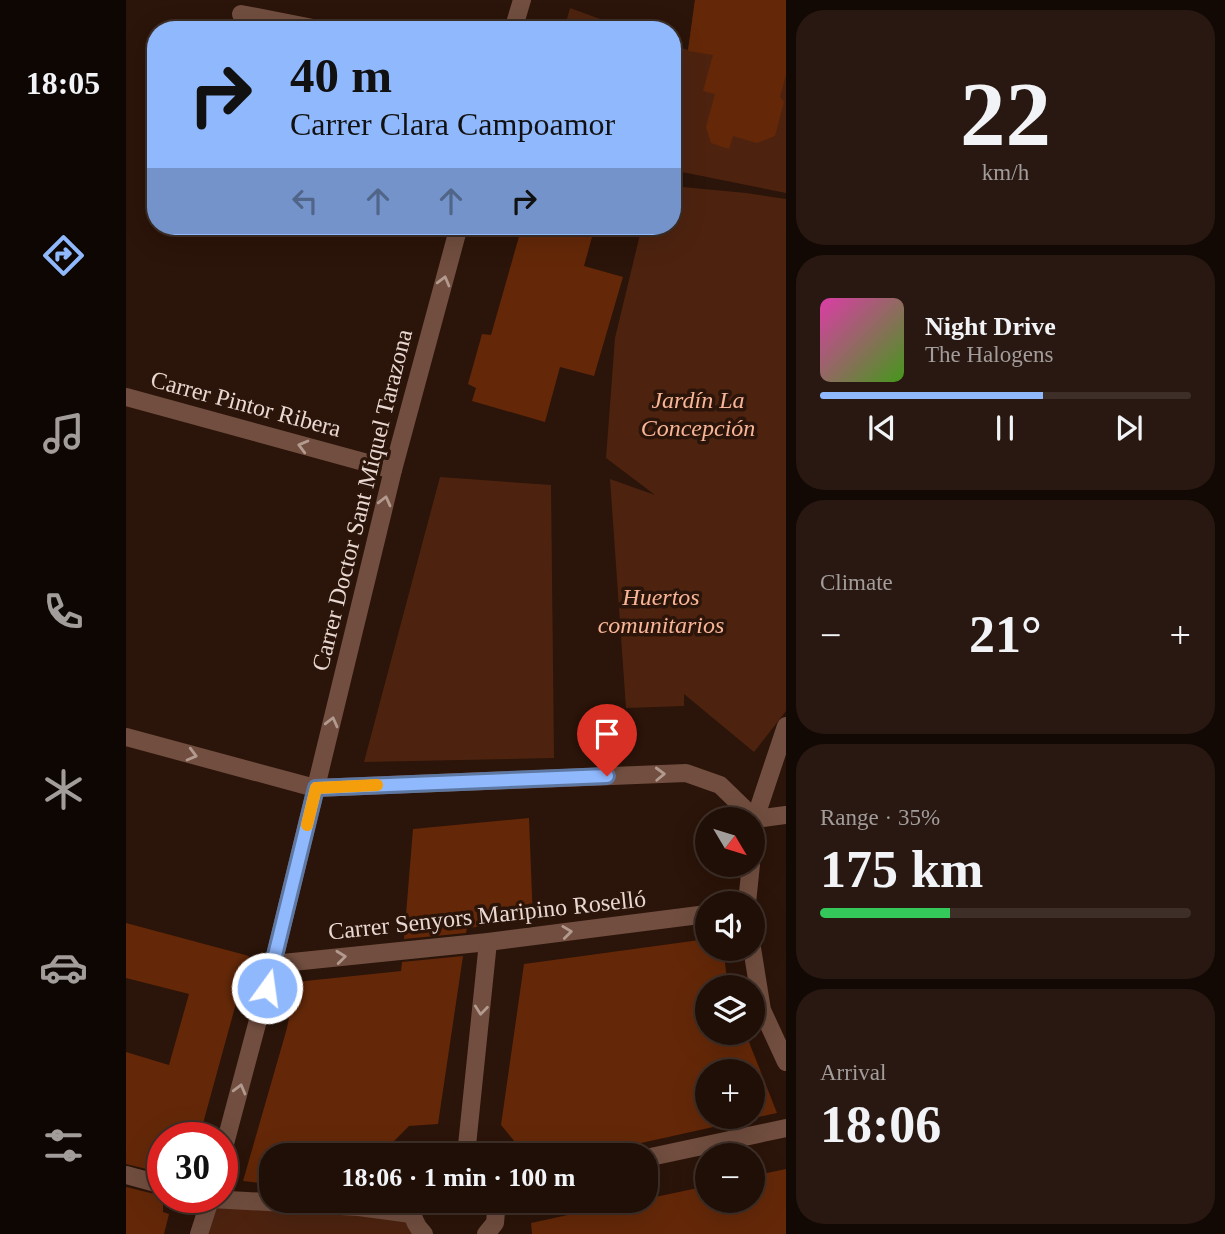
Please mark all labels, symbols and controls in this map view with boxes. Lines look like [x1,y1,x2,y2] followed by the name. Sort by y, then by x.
[290,48,392,103] text: 40 m
[175,49,266,140] icon: right
[960,64,1051,165] text: 22
[26,65,100,101] text: 18:05
[290,106,615,142] text: Carrer Clara Campoamor
[982,160,1029,185] text: km/h
[286,182,324,220] icon: left
[359,182,397,220] icon: ahead
[432,182,470,220] icon: ahead
[505,182,543,220] icon: right
[39,231,88,280] icon: directions
[436,275,450,287] one-way arrow
[925,312,1056,341] text: Night Drive
[307,326,417,673] street label: Carrer Doctor Sant Miquel Tarazona
[925,342,1053,367] text: The Halogens
[148,366,344,442] street label: Carrer Pintor Ribera
[641,387,755,441] park label: Jardín La Concepción
[39,409,88,458] icon: music
[863,409,901,447] icon: previous
[986,409,1024,447] icon: pause
[1110,409,1148,447] icon: next
[298,439,310,454] one-way arrow
[377,495,391,507] one-way arrow
[820,570,893,595] text: Climate
[598,584,724,638] park label: Huertos comunitarios
[39,587,88,636] icon: phone
[969,606,1042,663] text: 21°
[820,614,841,656] text: −
[1170,614,1191,656] text: +
[577,704,637,776] pin
[588,715,626,753] icon: arrive
[323,716,338,728] one-way arrow
[186,747,198,761] one-way arrow
[39,765,88,814] icon: climate
[655,766,666,781] one-way arrow
[820,805,940,830] text: Range · 35%
[695,807,765,877] north arrow
[695,807,765,1213] map controls
[820,841,983,898] text: 175 km
[327,885,647,945] street label: Carrer Senyors Maripino Roselló
[695,891,765,961] button: sound
[561,925,573,940] one-way arrow
[39,943,88,992] icon: car
[336,950,347,965] one-way arrow
[230,951,304,1025] position arrow
[695,975,765,1045] button: layers
[474,1005,489,1016] one-way arrow
[695,1059,765,1129] button: +
[820,1060,886,1085] text: Arrival
[232,1083,246,1095] one-way arrow
[820,1096,941,1153] text: 18:06
[39,1121,88,1170] icon: filters
[147,1122,238,1213] speed limit sign: 30
[695,1143,765,1213] button: −
[342,1163,576,1192] text: 18:06 · 1 min · 100 m

